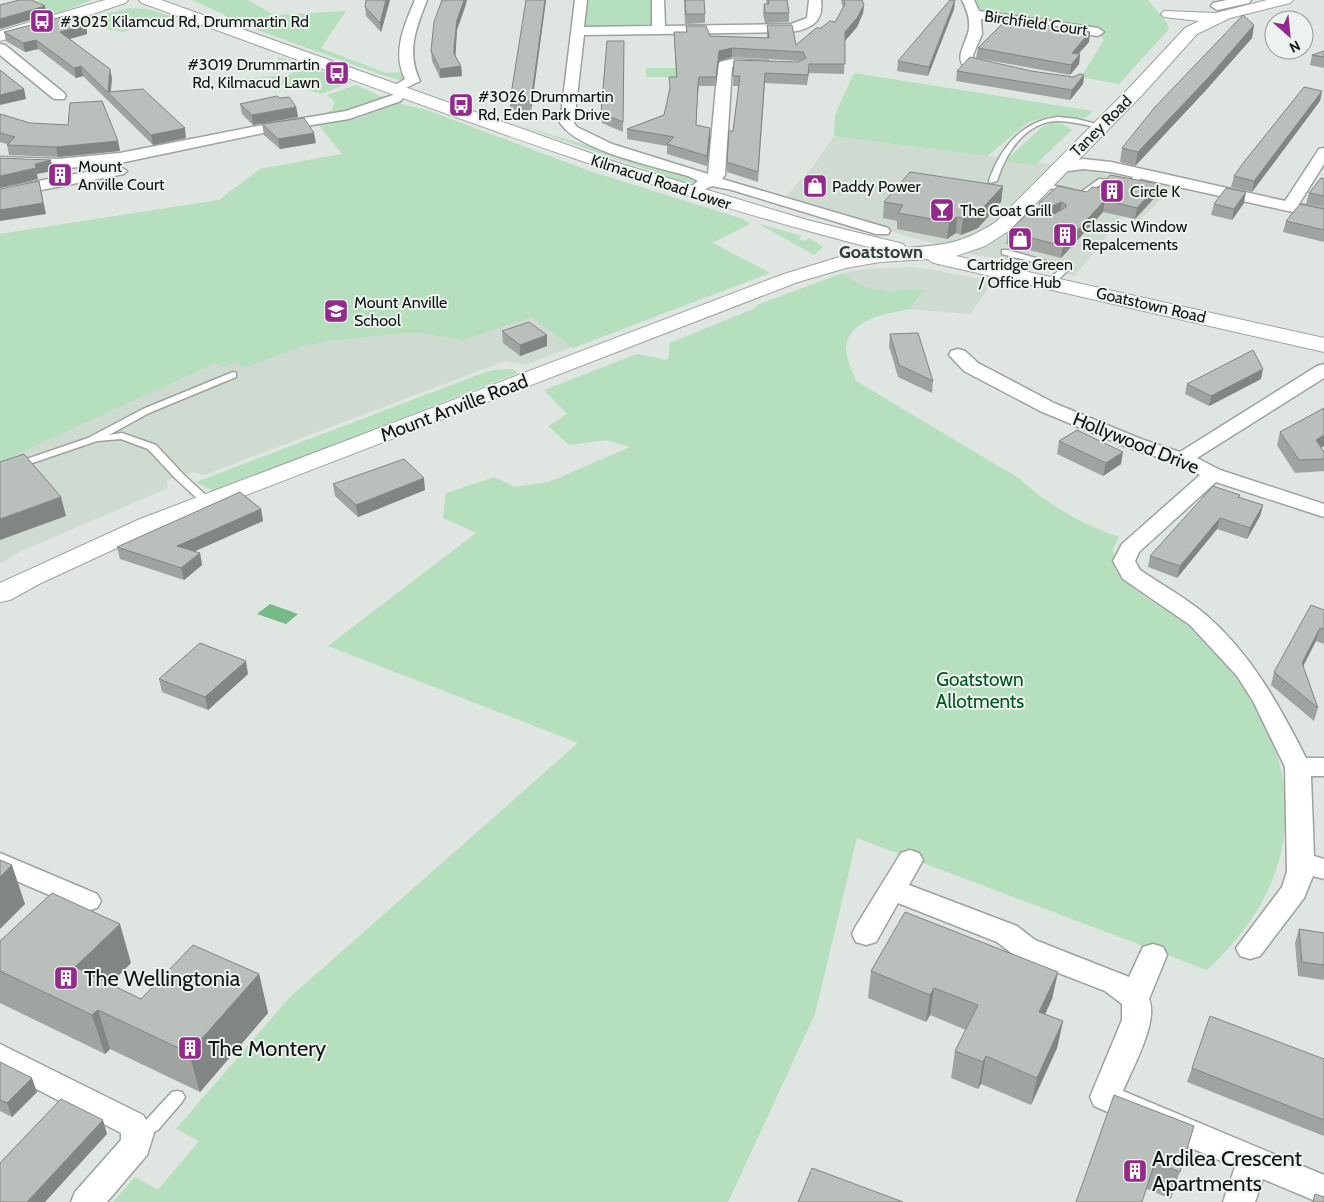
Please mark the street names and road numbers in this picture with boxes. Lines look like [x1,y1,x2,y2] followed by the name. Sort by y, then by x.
[983,6,1089,40] street label: Birchfield Court
[1066,91,1136,161] street label: Taney Road
[589,150,734,214] street label: Kilmacud Road Lower
[1094,283,1208,327] street label: Goatstown Road
[377,369,531,447] street label: Mount Anville Road
[1070,407,1203,479] street label: Hollywood Drive

